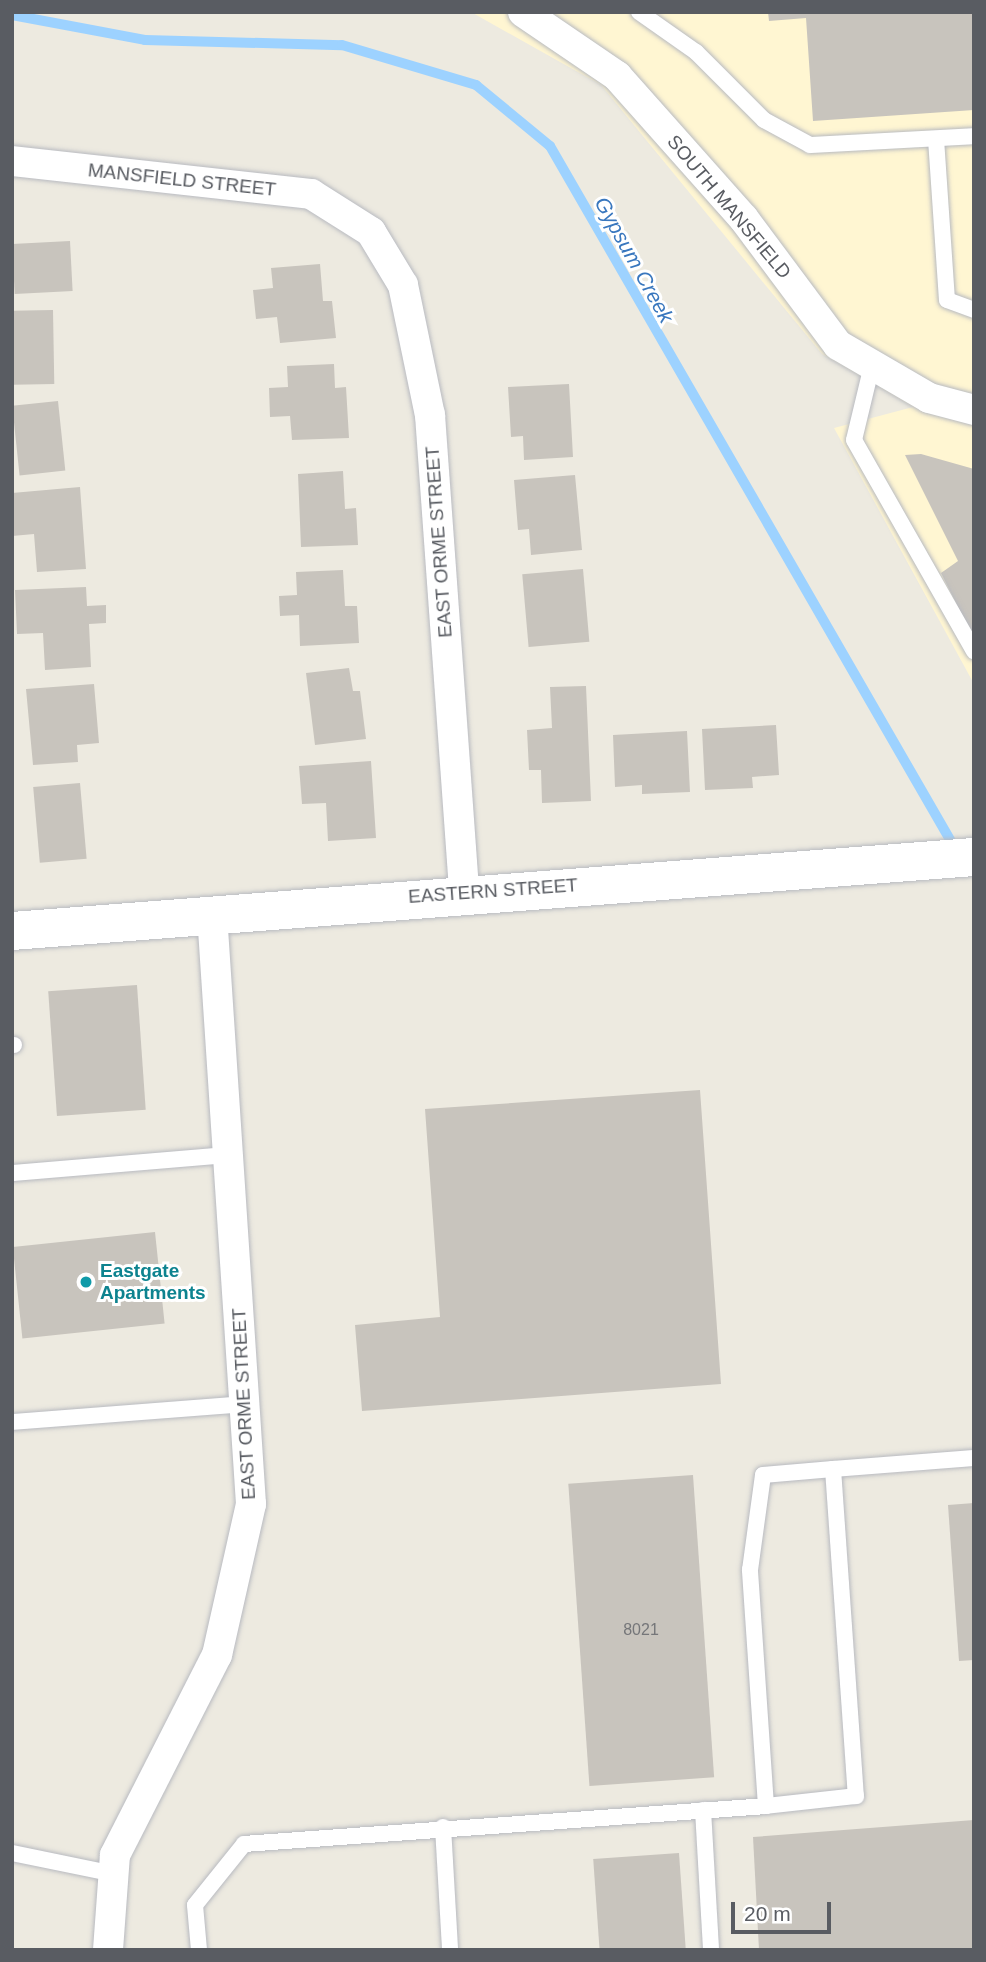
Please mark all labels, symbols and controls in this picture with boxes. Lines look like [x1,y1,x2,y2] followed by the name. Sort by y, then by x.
[662,131,796,283] street label: SOUTH MANSFIELD
[87,159,277,201] street label: MANSFIELD STREET
[589,193,679,327] water label: Gypsum Creek
[421,445,457,639] street label: EAST ORME STREET
[407,874,579,908] street label: EASTERN STREET
[100,1260,206,1304] place label: Eastgate Apartments
[78,1274,94,1290] marker: Eastgate Apartments
[228,1307,260,1501] street label: EAST ORME STREET
[623,1620,659,1640] house number: 8021
[734,1888,834,1932] scale bar
[744,1902,791,1925] text: 20 m

